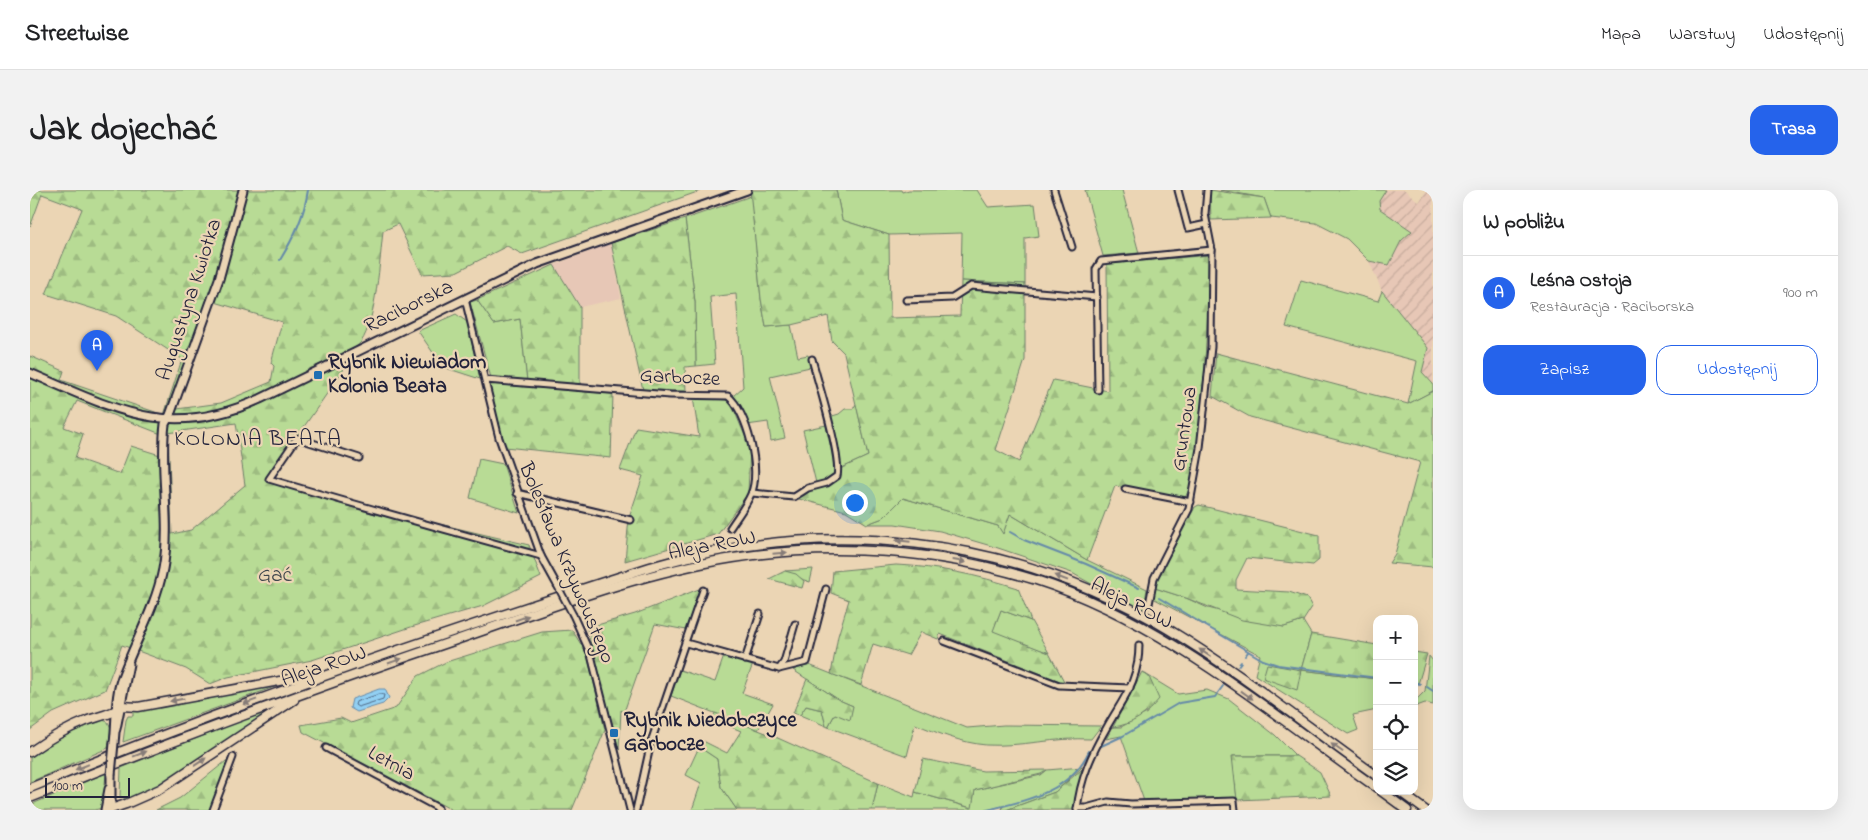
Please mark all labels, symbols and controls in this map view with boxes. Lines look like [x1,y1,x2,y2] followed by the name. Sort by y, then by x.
[25,17,129,52] text: Streetwise
[1601,22,1641,48] text: Mapa
[1669,22,1735,48] text: Warstwy
[1763,22,1843,48] text: Udostępnij
[30,105,217,156] text: Jak dojechać
[1750,105,1838,155] button: Trasa
[1483,208,1565,238] text: W pobliżu
[150,215,232,386] street label: Augustyna Kwiotka
[1530,268,1632,295] text: Leśna Ostoja
[359,273,459,341] street label: Raciborska
[1494,281,1504,305] text: A
[1783,281,1818,305] text: 900 m
[1530,295,1694,319] text: Restauracja · Raciborska
[81,330,113,371] pin: A
[1483,345,1646,395] button: Zapisz
[1656,345,1818,395] button: Udostępnij
[328,348,486,402] place label: Rybnik Niewiadom Kolonia Beata
[639,361,722,395] street label: Garbocze
[312,369,324,381] marker: Rybnik Niewiadom Kolonia Beata
[1164,385,1206,473] street label: Gruntowa
[174,424,342,456] district label: KOLONIA BEATA
[508,457,622,669] street label: Bolesława Krzywoustego
[842,490,868,516] your location
[666,523,758,569] street label: Aleja ROW
[895,537,911,545] one-way arrow
[772,548,788,556] one-way arrow
[952,558,968,566] one-way arrow
[258,561,293,591] park label: Gać
[1085,571,1177,637] street label: Aleja ROW
[1053,574,1068,582] one-way arrow
[514,614,529,621] one-way arrow
[1373,615,1418,795] map controls
[1373,615,1418,660] button: +
[277,638,371,696] street label: Aleja ROW
[1198,648,1212,658] one-way arrow
[387,657,402,664] one-way arrow
[1373,660,1418,705] button: −
[1240,690,1254,700] one-way arrow
[169,696,185,704] one-way arrow
[242,698,257,706] one-way arrow
[1373,705,1418,750] button: locate
[624,706,797,760] place label: Rybnik Niedobczyce Garbocze
[608,727,620,739] marker: Rybnik Niedobczyce Garbocze
[362,739,420,789] street label: Letnia
[1331,742,1344,753] one-way arrow
[133,750,148,758] one-way arrow
[1373,750,1418,795] button: layers
[193,757,207,767] one-way arrow
[74,763,89,771] one-way arrow
[45,775,130,798] scale bar
[52,776,83,797] text: 100 m

